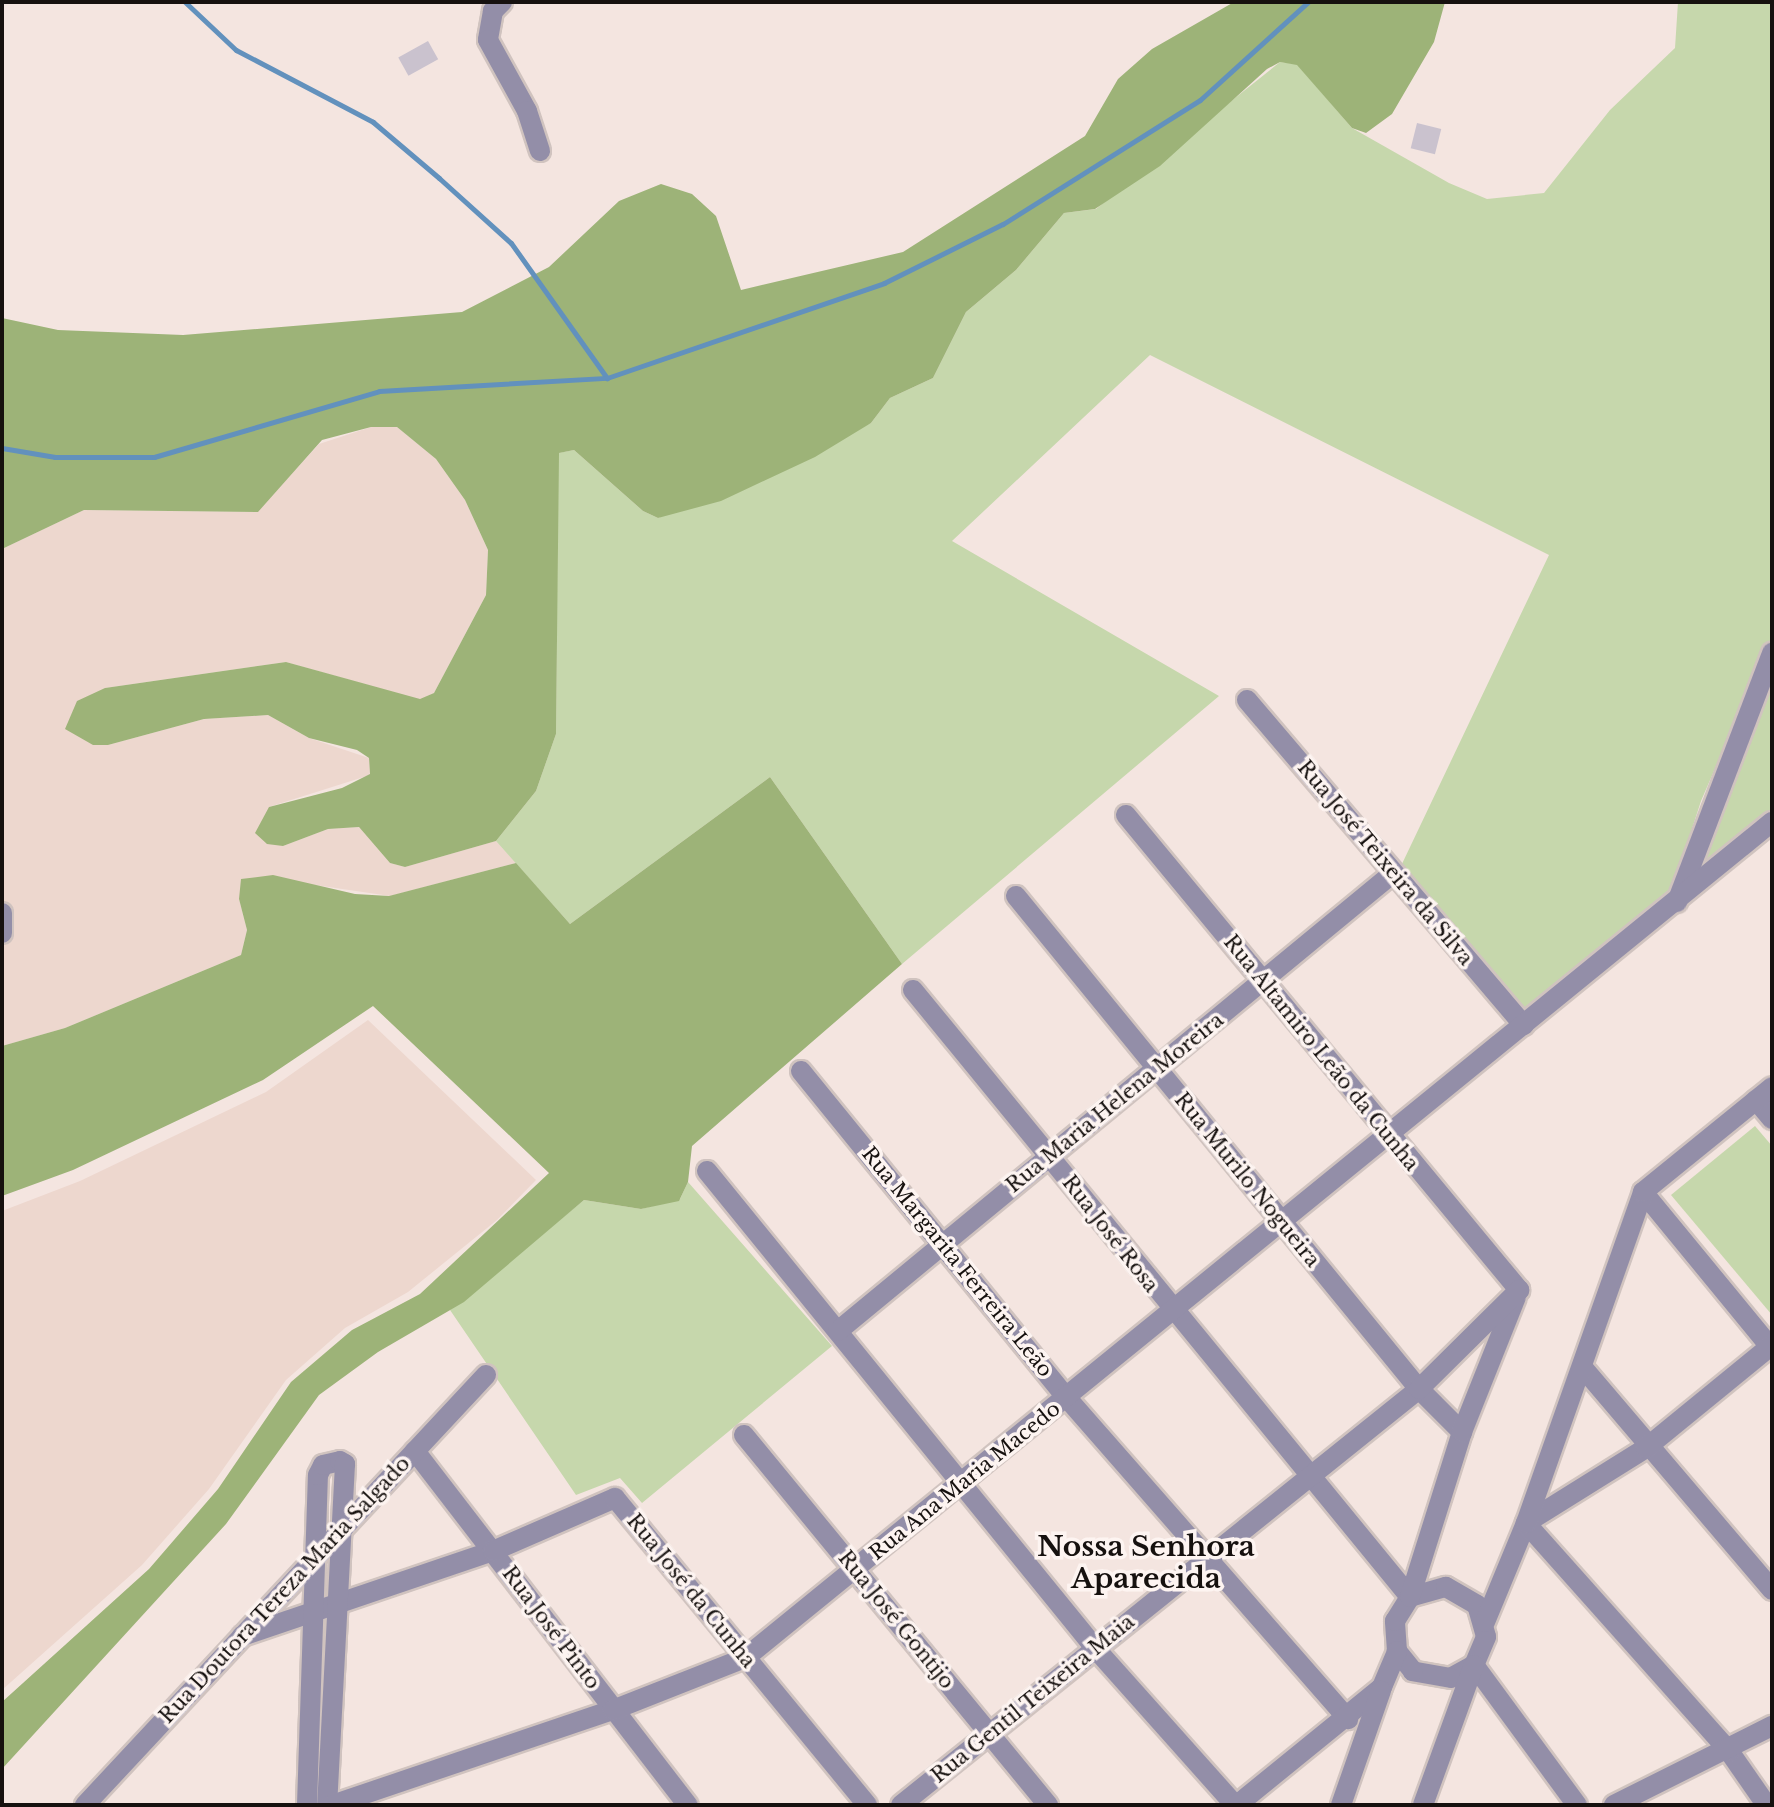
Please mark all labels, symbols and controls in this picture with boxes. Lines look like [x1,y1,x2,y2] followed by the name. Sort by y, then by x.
[1292,755,1478,971] street label: Rua José Teixeira da Silva
[1218,930,1424,1176] street label: Rua Altamiro Leão da Cunha
[1002,1008,1228,1198] street label: Rua Maria Helena Moreira
[1169,1088,1325,1272] street label: Rua Murilo Nogueira
[856,1142,1058,1382] street label: Rua Margarita Ferreira Leão
[1057,1171,1163,1297] street label: Rua José Rosa
[864,1396,1066,1566] street label: Rua Ana Maria Macedo
[154,1451,416,1729] street label: Rua Doutora Tereza Maria Salgado
[622,1509,760,1673] street label: Rua José da Cunha
[1037,1530,1255,1596] district label: Nossa Senhora Aparecida
[833,1546,959,1694] street label: Rua José Gontijo
[497,1562,605,1694] street label: Rua José Pinto
[927,1610,1139,1788] street label: Rua Gentil Teixeira Maia

